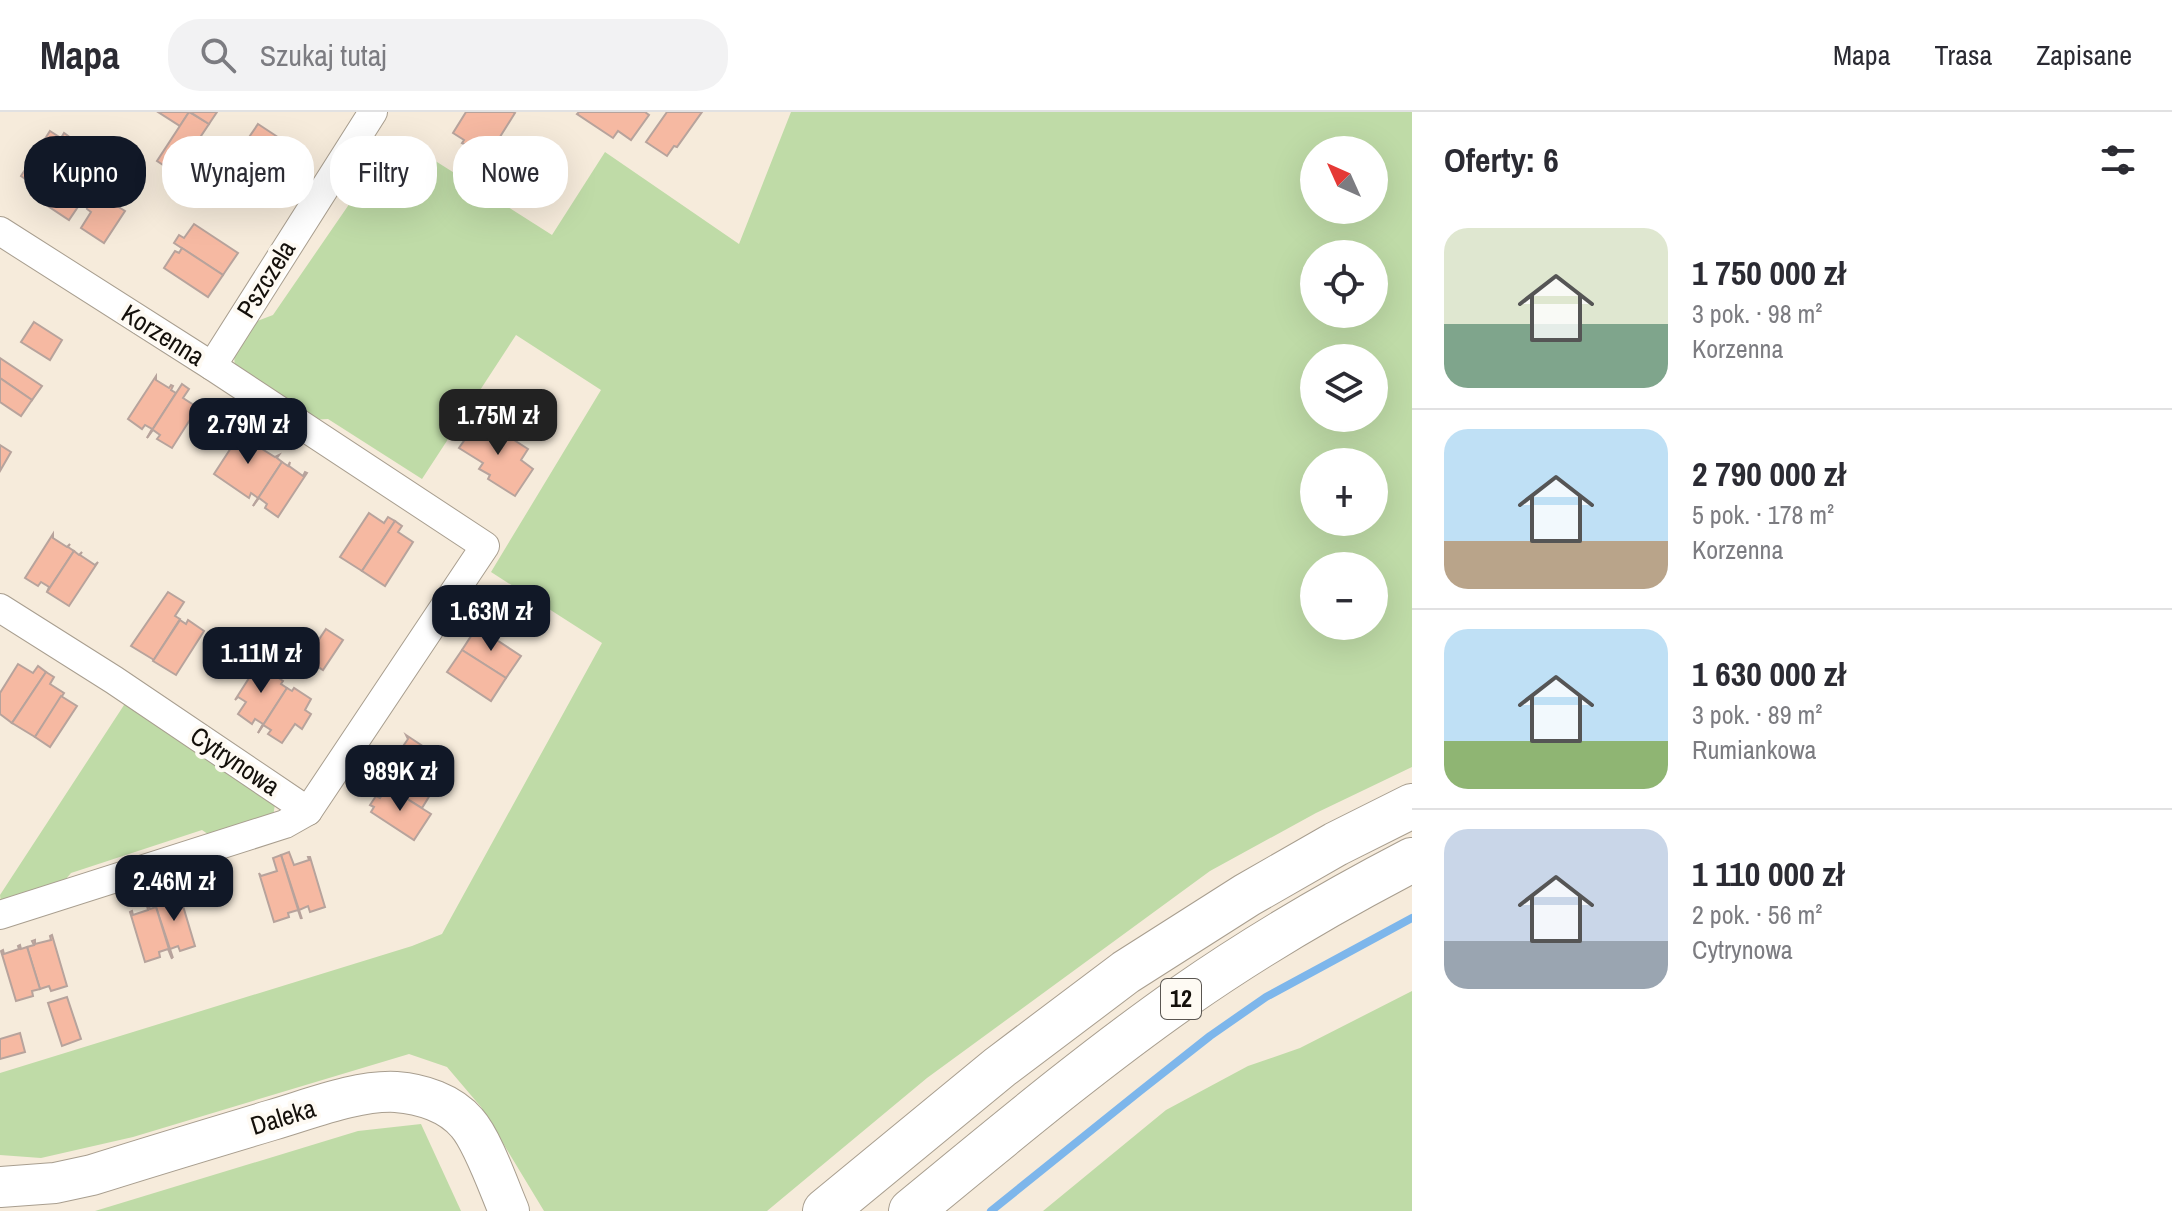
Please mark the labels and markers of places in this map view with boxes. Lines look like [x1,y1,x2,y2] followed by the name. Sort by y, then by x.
[415,389,581,457] pin: 1.75M zł
[165,398,331,466] pin: 2.79M zł
[408,585,574,653] pin: 1.63M zł
[178,627,344,695] pin: 1.11M zł
[326,745,474,813] pin: 989K zł
[91,855,257,923] pin: 2.46M zł

